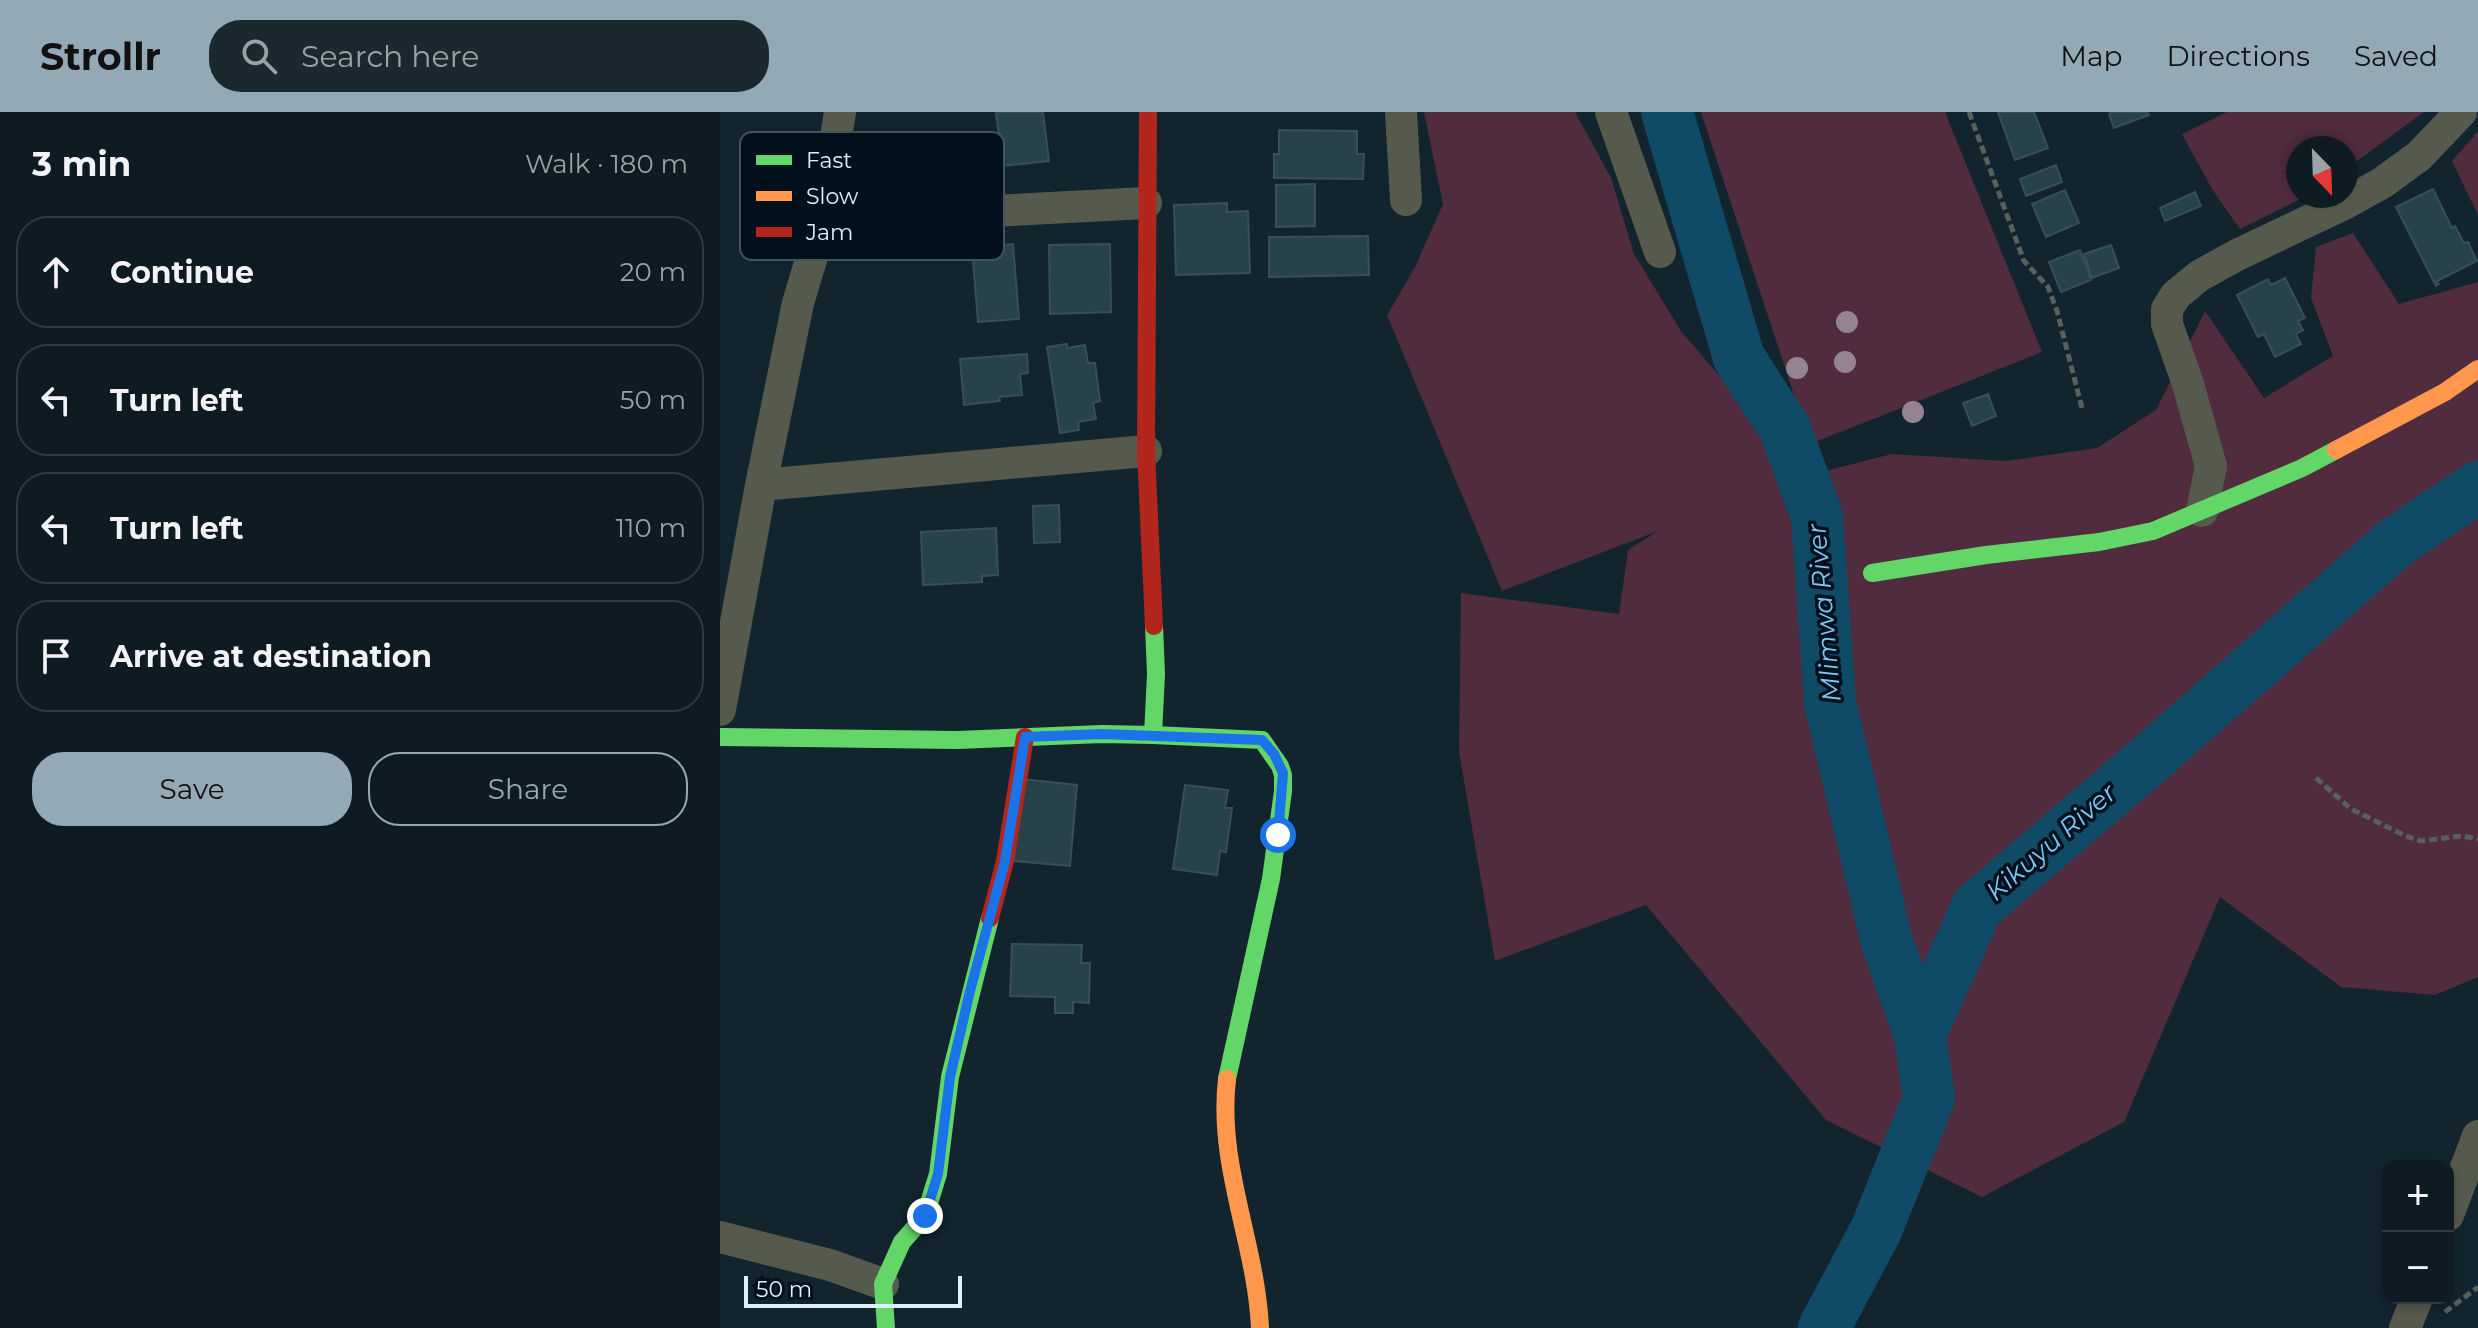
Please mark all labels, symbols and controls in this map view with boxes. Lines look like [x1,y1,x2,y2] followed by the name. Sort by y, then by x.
[209,20,769,92] search box
[40,33,161,80] text: Strollr
[237,34,281,78] icon: search
[301,38,479,75] text: Search here
[2060,39,2122,73] text: Map
[2166,39,2310,73] text: Directions
[2354,39,2438,73] text: Saved
[740,132,1004,260] legend
[2286,136,2358,208] north arrow
[32,143,131,185] text: 3 min
[806,147,852,174] text: Fast
[525,148,688,180] text: Walk · 180 m
[806,183,859,210] text: Slow
[805,219,853,246] text: Jam
[34,250,78,294] icon: ahead
[110,254,254,291] text: Continue
[620,256,686,288] text: 20 m
[34,378,78,422] icon: left
[110,382,243,419] text: Turn left
[620,384,686,416] text: 50 m
[34,506,78,550] icon: left
[110,510,243,547] text: Turn left
[616,512,686,544] text: 110 m
[1800,522,1848,703] water label: Mlimwa River
[34,634,78,678] icon: arrive
[110,638,432,675] text: Arrive at destination
[32,752,352,826] button: Save
[368,752,688,826] button: Share
[1979,776,2123,907] water label: Kikuyu River
[1260,817,1296,853] route start
[2382,1160,2454,1304] map controls
[2382,1160,2454,1232] button: +
[907,1198,943,1234] route end
[2382,1232,2454,1304] button: −
[744,1272,962,1308] scale bar
[756,1276,812,1303] text: 50 m

